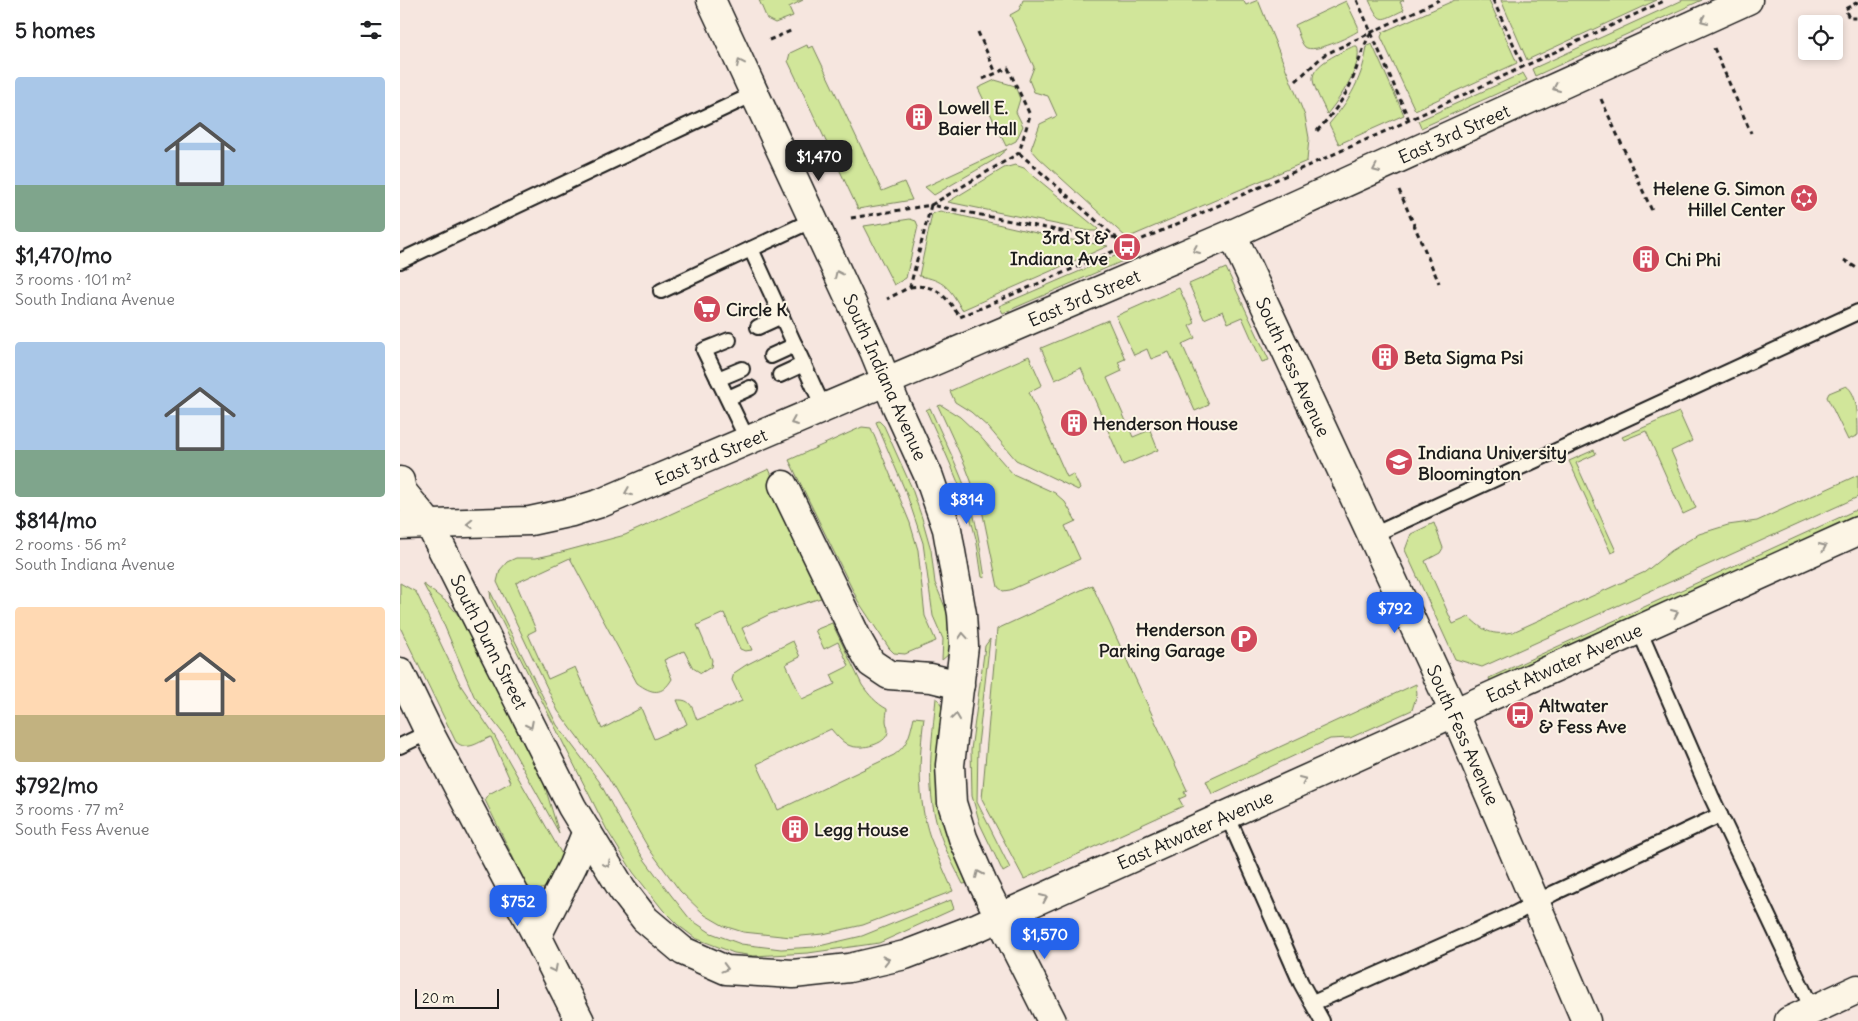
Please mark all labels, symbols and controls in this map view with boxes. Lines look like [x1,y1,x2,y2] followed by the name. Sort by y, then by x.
[1700,14,1709,25] one-way arrow
[1798,15,1843,60] map controls
[1798,15,1843,60] button: locate
[357,16,385,44] icon: filters
[15,17,95,44] text: 5 homes
[735,59,746,68] one-way arrow
[1552,81,1561,92] one-way arrow
[938,96,1017,140] place label: Lowell E. Baier Hall
[1395,99,1513,169] street label: East 3rd Street
[904,102,934,132] building icon: Lowell E. Baier Hall
[155,109,245,199] icon: home
[778,140,860,182] pin: $1,470
[796,146,842,166] text: $1,470
[1372,163,1381,174] one-way arrow
[1653,177,1786,221] place label: Helene G. Simon Hillel Center
[1789,183,1819,213] synagogue icon: Helene G. Simon Hillel Center
[1010,226,1108,270] place label: 3rd St & Indiana Ave
[1112,232,1142,262] bus stop icon: 3rd St & Indiana Ave
[15,242,112,269] text: $1,470/mo
[1192,244,1201,255] one-way arrow
[1631,244,1661,274] building icon: Chi Phi
[1665,248,1721,271] place label: Chi Phi
[1025,264,1143,332] street label: East 3rd Street
[15,269,132,289] text: 3 rooms · 101 m²
[834,270,845,279] one-way arrow
[15,289,175,309] text: South Indiana Avenue
[838,290,932,464] street label: South Indiana Avenue
[692,294,722,324] supermarket icon: Circle K
[1251,294,1335,440] street label: South Fess Avenue
[726,298,788,321] place label: Circle K
[1370,342,1400,372] building icon: Beta Sigma Psi
[1404,346,1523,369] place label: Beta Sigma Psi
[155,374,245,464] icon: home
[1059,408,1089,438] building icon: Henderson House
[1093,412,1238,435] place label: Henderson House
[790,415,799,426] one-way arrow
[652,423,770,491] street label: East 3rd Street
[1418,441,1567,485] place label: Indiana University Bloomington
[1384,447,1414,477] school or university icon: Indiana University Bloomington
[937,482,997,525] pin: $814
[625,487,633,497] one-way arrow
[950,489,984,509] text: $814
[15,507,97,534] text: $814/mo
[466,519,474,529] one-way arrow
[15,534,127,554] text: 2 rooms · 56 m²
[1818,542,1827,553] one-way arrow
[15,554,175,574] text: South Indiana Avenue
[445,571,533,713] street label: South Dunn Street
[1365,592,1425,634] pin: $792
[1378,598,1412,618] text: $792
[1670,609,1679,620] one-way arrow
[1099,618,1226,662] place label: Henderson Parking Garage
[1482,618,1646,708] street label: East Atwater Avenue
[1229,624,1259,654] parking icon: Henderson Parking Garage
[958,632,969,640] one-way arrow
[155,639,245,729] icon: home
[1422,661,1504,809] street label: South Fess Avenue
[1539,694,1627,738] place label: Altwater & Fess Ave
[1505,700,1535,730] bus stop icon: Altwater & Fess Ave
[950,713,961,721] one-way arrow
[524,719,534,728] one-way arrow
[15,772,98,799] text: $792/mo
[1298,776,1307,787] one-way arrow
[1113,785,1277,875] street label: East Atwater Avenue
[15,799,124,819] text: 3 rooms · 77 m²
[780,814,810,844] building icon: Legg House
[814,818,909,841] place label: Legg House
[15,819,149,839] text: South Fess Avenue
[600,858,610,867] one-way arrow
[974,870,985,879] one-way arrow
[488,884,548,927] pin: $752
[501,891,535,911] text: $752
[1039,894,1048,904] one-way arrow
[1004,918,1086,960] pin: $1,570
[1022,924,1068,944] text: $1,570
[881,955,889,965] one-way arrow
[721,962,729,973] one-way arrow
[548,964,558,973] one-way arrow
[415,986,499,1009] scale bar
[422,989,455,1007] text: 20 m

